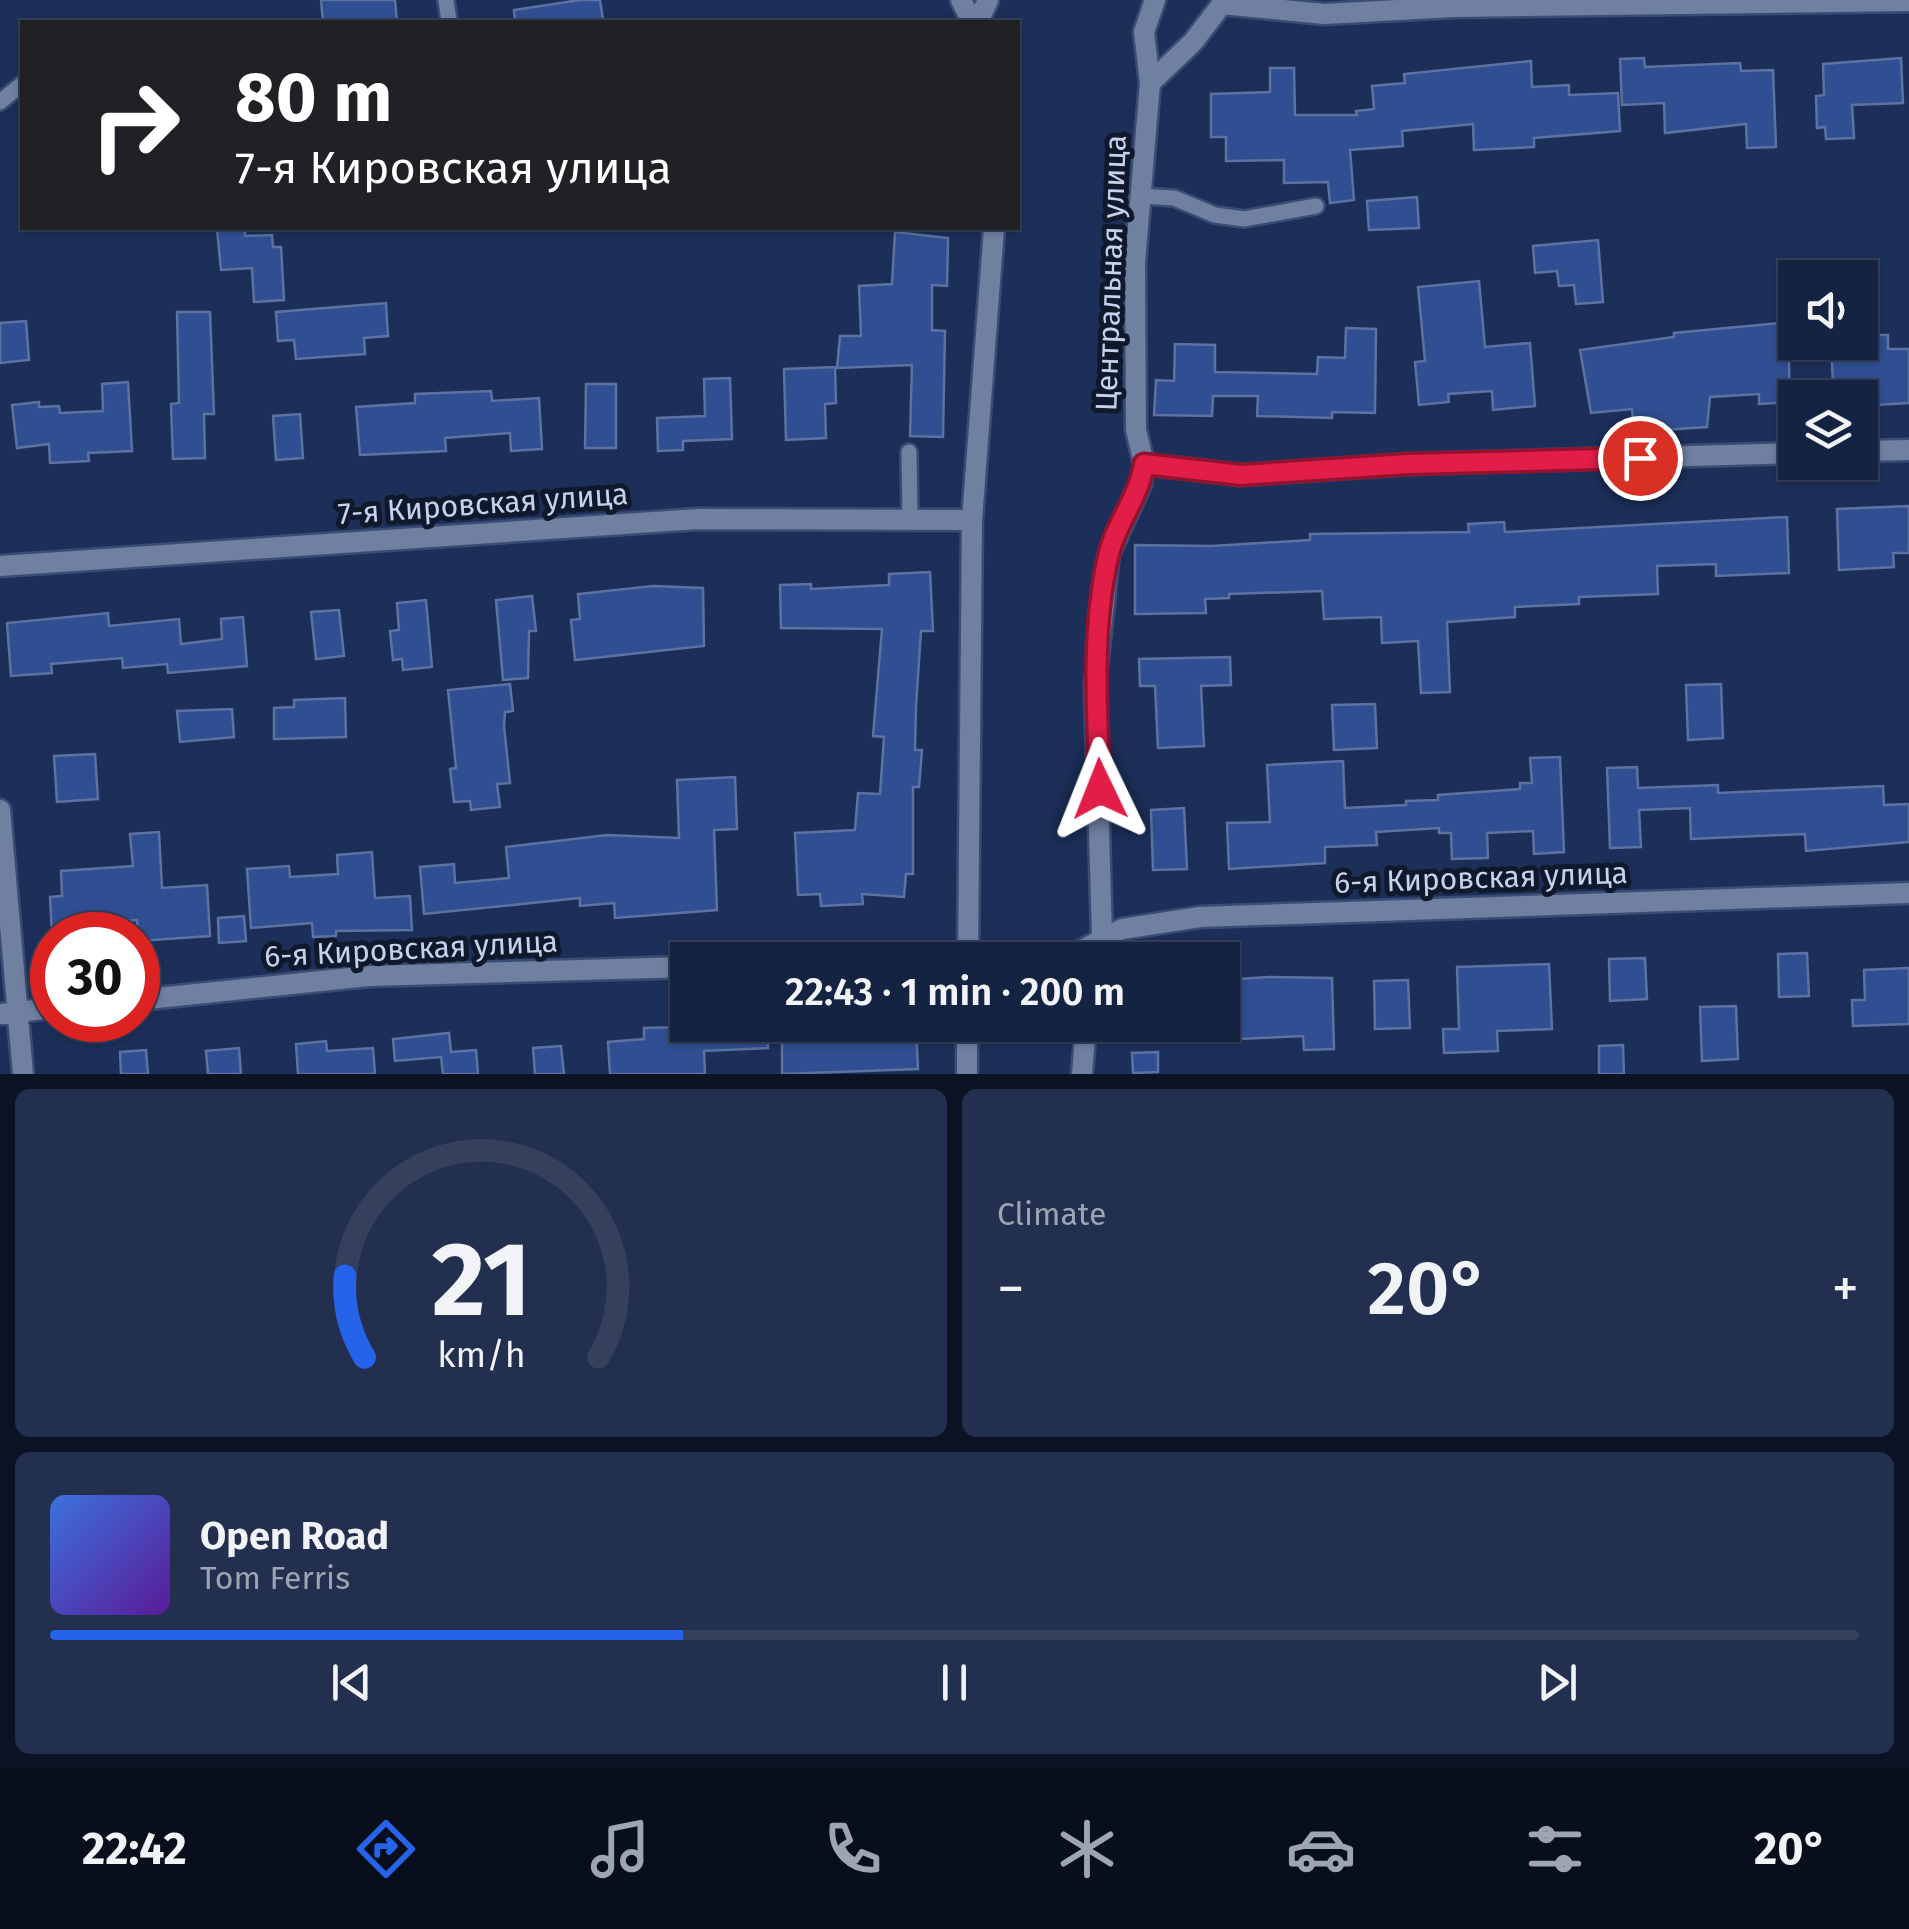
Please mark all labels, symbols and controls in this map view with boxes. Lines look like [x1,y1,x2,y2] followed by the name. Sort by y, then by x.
[235,56,392,140] text: 80 m
[70,60,200,190] icon: right
[1088,134,1134,412] street label: Центральная улица
[235,141,672,195] text: 7-я Кировская улица
[1778,260,1878,480] map controls
[1778,260,1878,360] button: sound
[1778,380,1878,480] button: layers
[1598,416,1683,501] pin
[1613,431,1668,486] icon: arrive
[337,476,629,532] street label: 7-я Кировская улица
[1048,737,1152,841] position arrow
[1334,855,1628,901] street label: 6-я Кировская улица
[30,912,160,1042] speed limit sign: 30
[263,923,559,975] street label: 6-я Кировская улица
[785,969,1125,1015] text: 22:43 · 1 min · 200 m
[997,1195,1106,1233] text: Climate
[431,1218,531,1343] text: 21
[1368,1244,1488,1334] text: 20°
[997,1256,1025,1322] text: −
[1832,1256,1859,1322] text: +
[437,1334,525,1376] text: km/h
[200,1513,389,1559] text: Open Road
[200,1559,350,1597] text: Tom Ferris
[324,1655,379,1710] icon: previous
[927,1655,982,1710] icon: pause
[1530,1655,1585,1710] icon: next
[351,1814,421,1884] icon: directions
[585,1814,655,1884] icon: music
[818,1814,888,1884] icon: phone
[1052,1814,1122,1884] icon: climate
[1286,1814,1356,1884] icon: car
[1520,1814,1590,1884] icon: filters
[82,1822,187,1876] text: 22:42
[1754,1822,1827,1876] text: 20°

